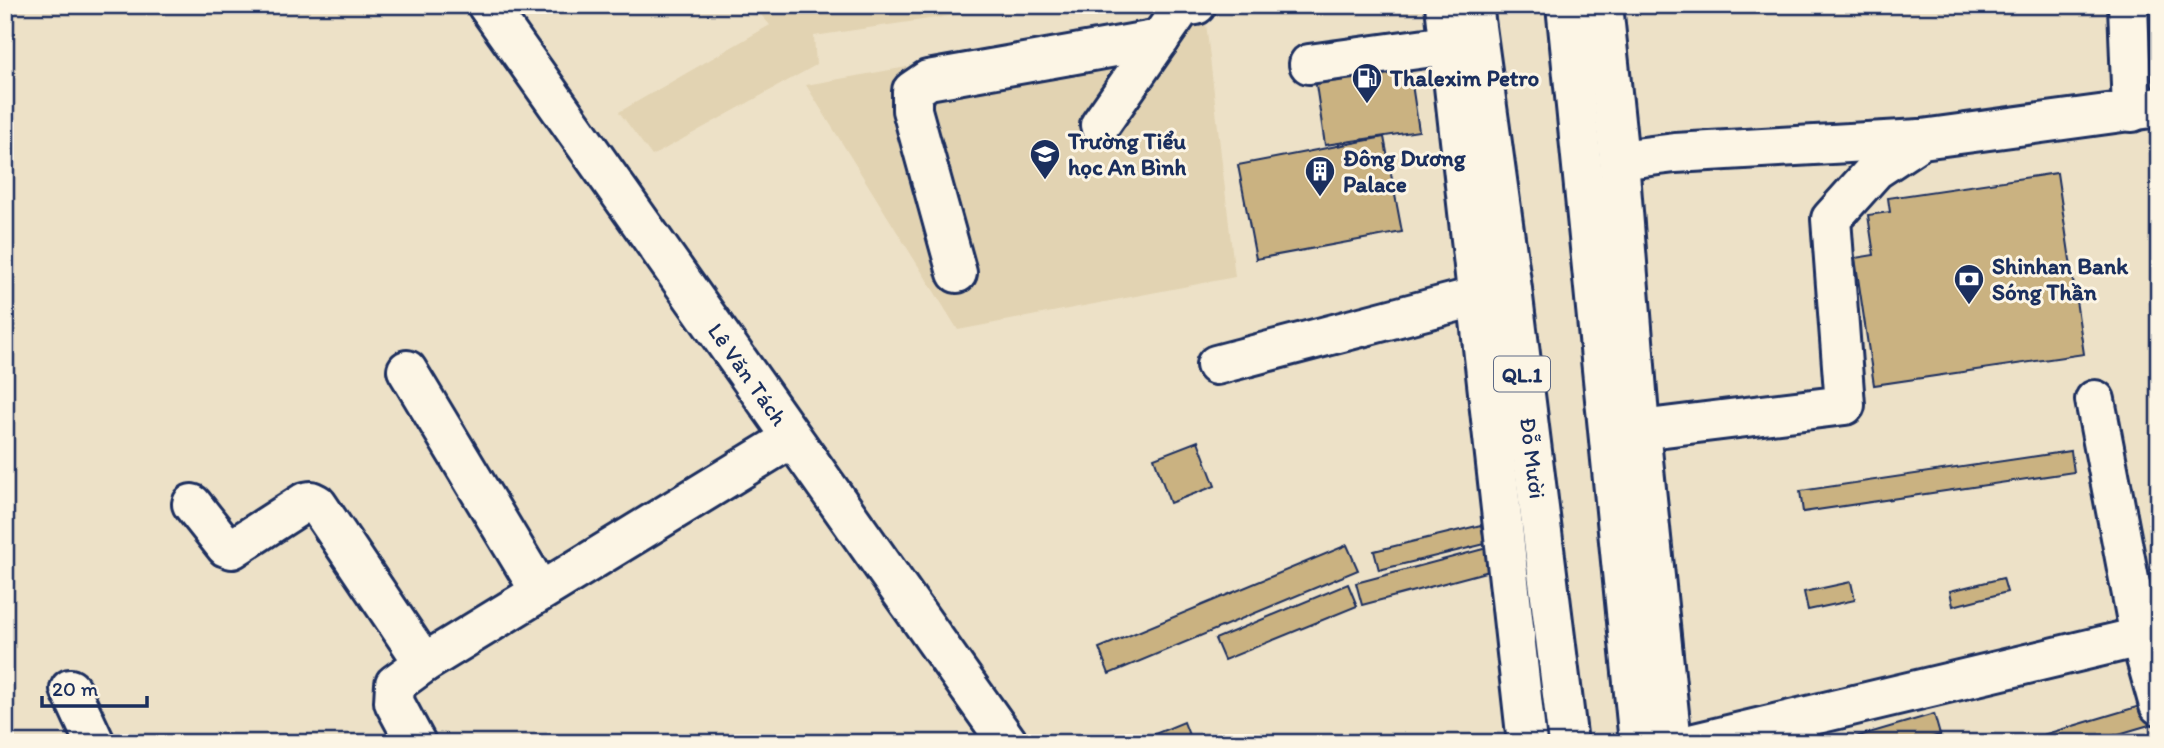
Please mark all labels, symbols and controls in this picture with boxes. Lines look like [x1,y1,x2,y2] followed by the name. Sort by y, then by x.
[1350,61,1384,105] fuel station icon: Thalexim Petro
[1389,64,1540,92] place label: Thalexim Petro
[1067,127,1186,181] place label: Trường Tiểu học An Bình
[1028,137,1062,181] school or university icon: Trường Tiểu học An Bình
[1343,144,1467,198] place label: Đông Dương Palace
[1303,154,1337,198] building icon: Đông Dương Palace
[1992,252,2129,306] place label: Shinhan Bank Sóng Thần
[1952,262,1986,306] bank icon: Shinhan Bank Sóng Thần
[702,318,793,431] street label: Lê Văn Tách
[1494,356,1550,392] road number: QL.1
[1514,416,1552,500] street label: Đỗ Mười
[42,664,147,708] scale bar
[52,676,99,701] text: 20 m

